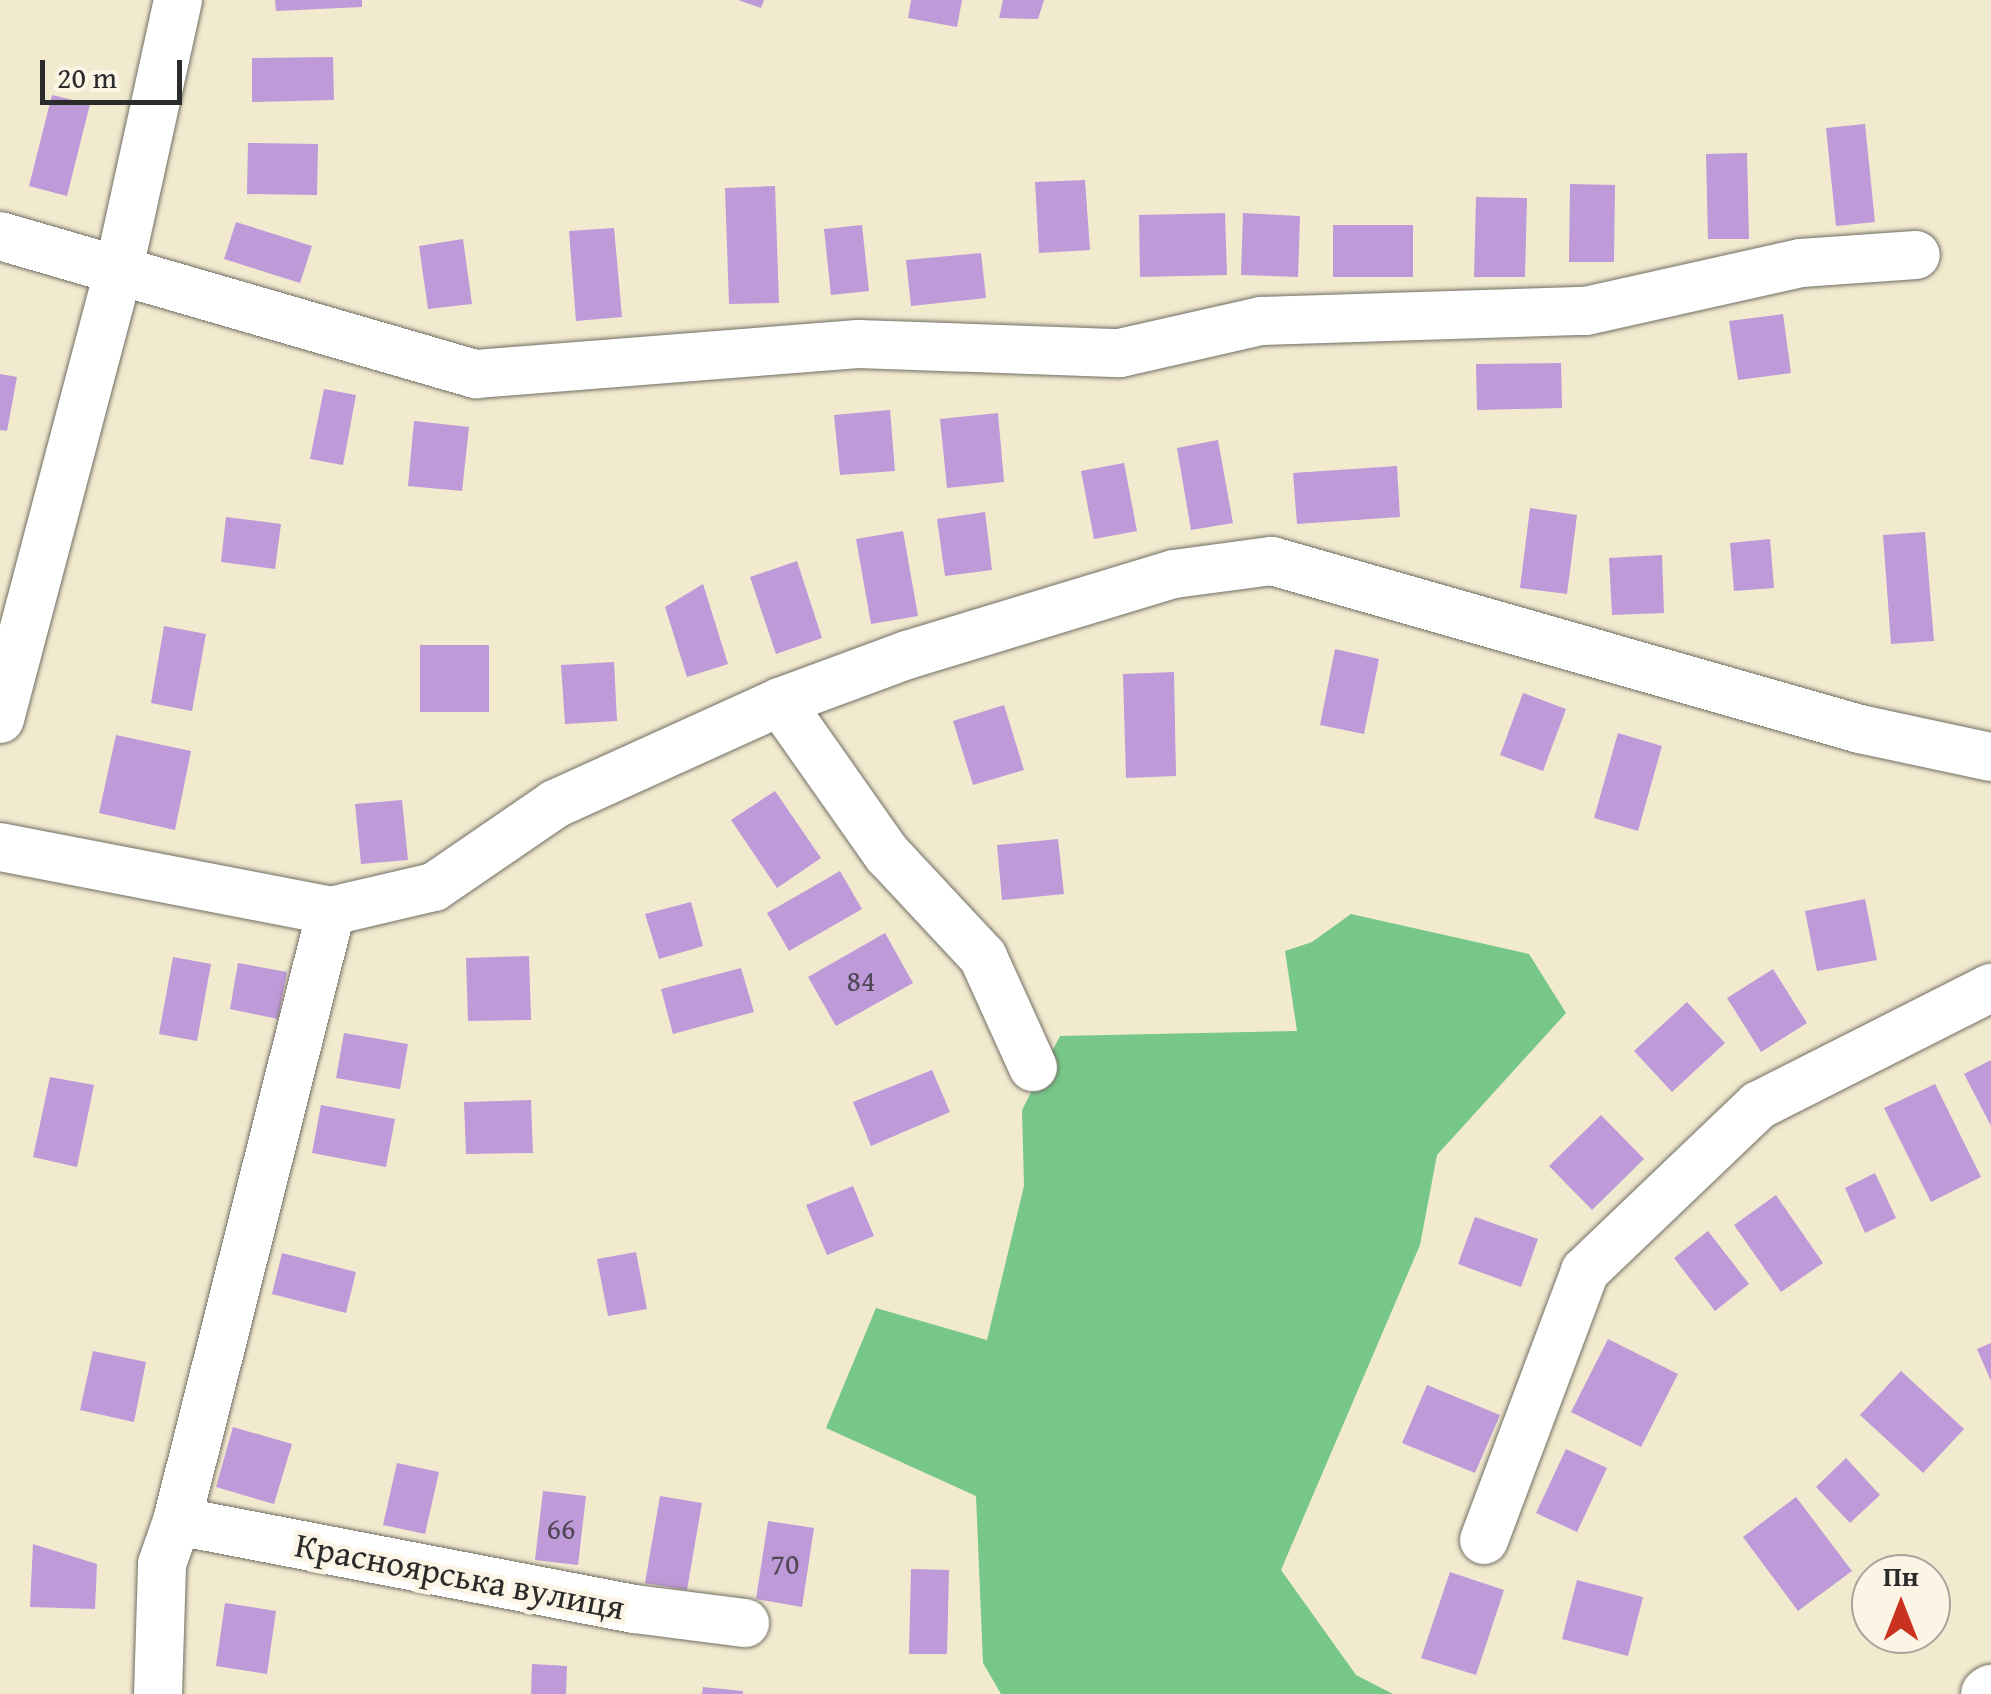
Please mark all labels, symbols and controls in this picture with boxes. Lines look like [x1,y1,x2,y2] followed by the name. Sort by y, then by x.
[45,40,188,102] scale bar
[57,55,117,99] text: 20 m
[847,962,875,998] house number: 84
[547,1510,575,1546] house number: 66
[292,1523,628,1629] street label: Красноярська вулиця
[771,1545,799,1581] house number: 70
[1851,1554,1951,1654] north arrow
[1883,1555,1919,1596] text: Пн

